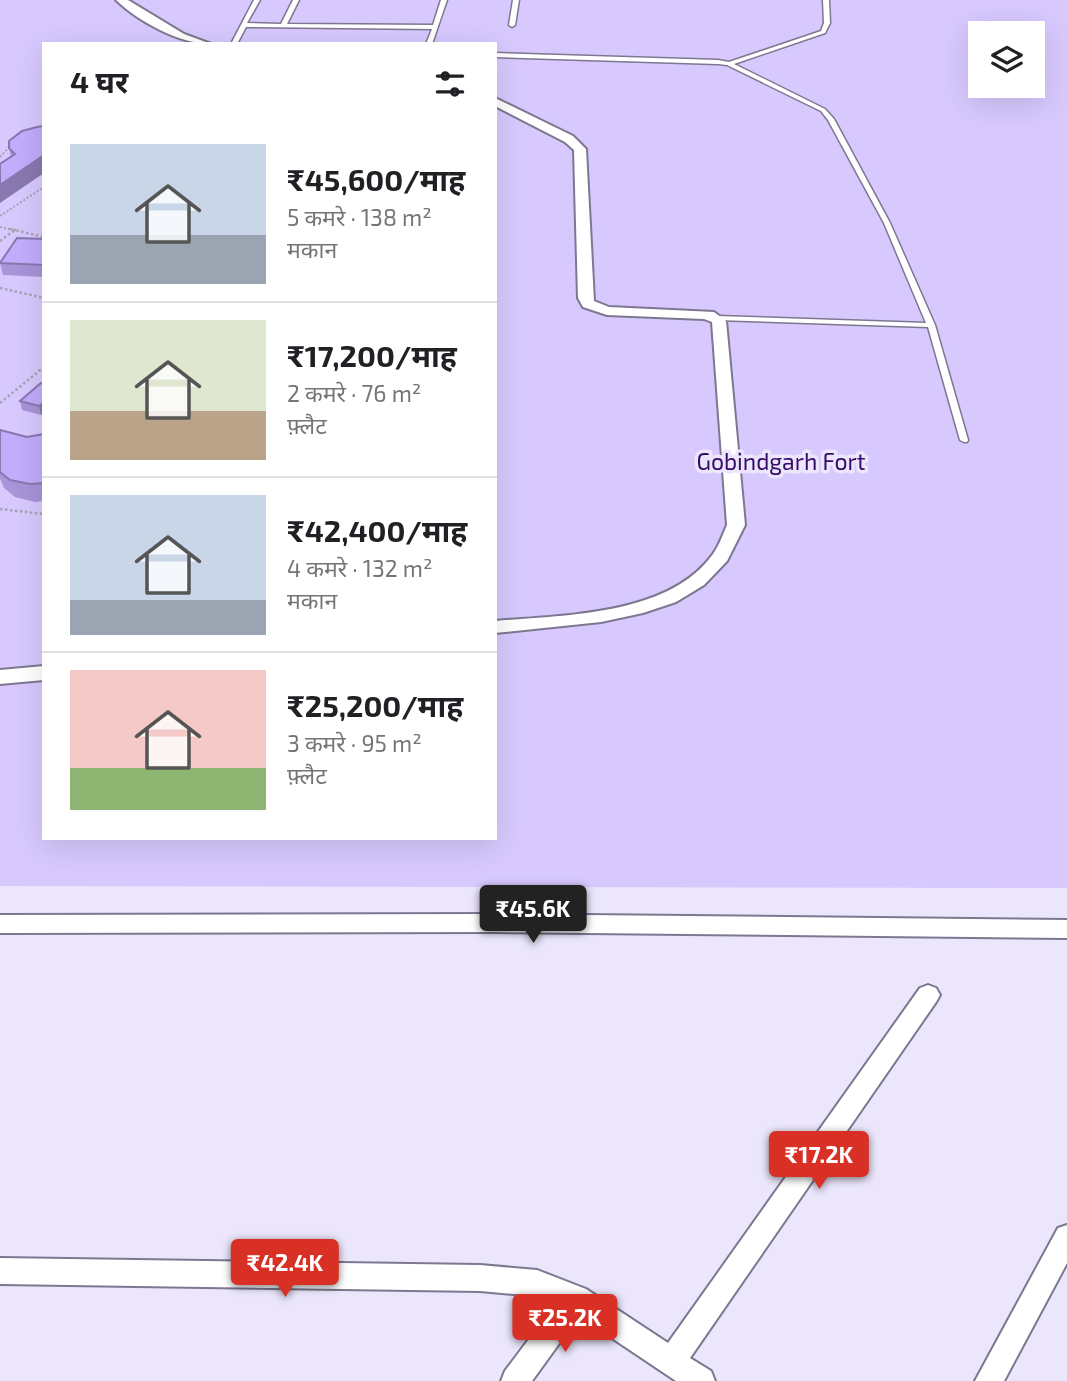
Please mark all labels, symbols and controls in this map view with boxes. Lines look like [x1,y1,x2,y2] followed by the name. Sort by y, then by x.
[968,21,1045,98] map controls
[968,21,1045,98] button: layers
[70,63,128,99] text: 4 घर
[431,65,469,103] icon: filters
[287,161,465,197] text: ₹45,600/माह
[126,172,210,256] icon: home
[287,203,432,231] text: 5 कमरे · 138 m²
[287,235,337,263] text: मकान
[287,337,457,373] text: ₹17,200/माह
[126,348,210,432] icon: home
[287,379,421,407] text: 2 कमरे · 76 m²
[287,411,327,439] text: फ़्लैट
[696,447,866,475] park label: Gobindgarh Fort
[287,512,467,548] text: ₹42,400/माह
[126,523,210,607] icon: home
[287,554,432,582] text: 4 कमरे · 132 m²
[287,586,337,614] text: मकान
[287,687,463,723] text: ₹25,200/माह
[126,698,210,782] icon: home
[287,729,422,757] text: 3 कमरे · 95 m²
[287,761,327,789] text: फ़्लैट
[476,886,590,945] pin: ₹45.6K
[496,894,570,922] text: ₹45.6K
[762,1132,876,1191] pin: ₹17.2K
[785,1140,853,1168] text: ₹17.2K
[228,1240,342,1299] pin: ₹42.4K
[247,1248,323,1276] text: ₹42.4K
[508,1294,622,1354] pin: ₹25.2K
[528,1303,602,1331] text: ₹25.2K

